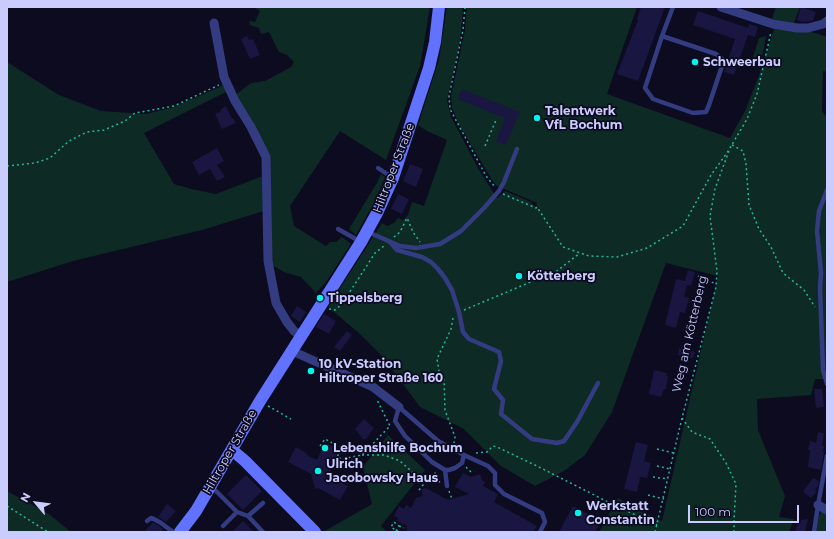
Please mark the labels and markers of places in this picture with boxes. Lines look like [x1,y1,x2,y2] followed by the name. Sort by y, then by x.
[703,55,781,69] place label: Schweerbau
[690,57,700,67] marker: Schweerbau
[545,104,622,132] place label: Talentwerk VfL Bochum
[532,113,542,123] marker: Talentwerk VfL Bochum
[527,269,596,283] place label: Kötterberg
[514,271,524,281] marker: Kötterberg
[328,291,402,305] place label: Tippelsberg
[315,293,325,303] marker: Tippelsberg
[319,357,443,385] place label: 10 kV-Station Hiltroper Straße 160
[306,366,316,376] marker: 10 kV-Station Hiltroper Straße 160
[333,441,463,455] place label: Lebenshilfe Bochum
[320,443,330,453] marker: Lebenshilfe Bochum
[326,457,438,485] place label: Ulrich Jacobowsky Haus
[313,466,323,476] marker: Ulrich Jacobowsky Haus
[586,499,655,527] place label: Werkstatt Constantin
[573,508,583,518] marker: Werkstatt Constantin

